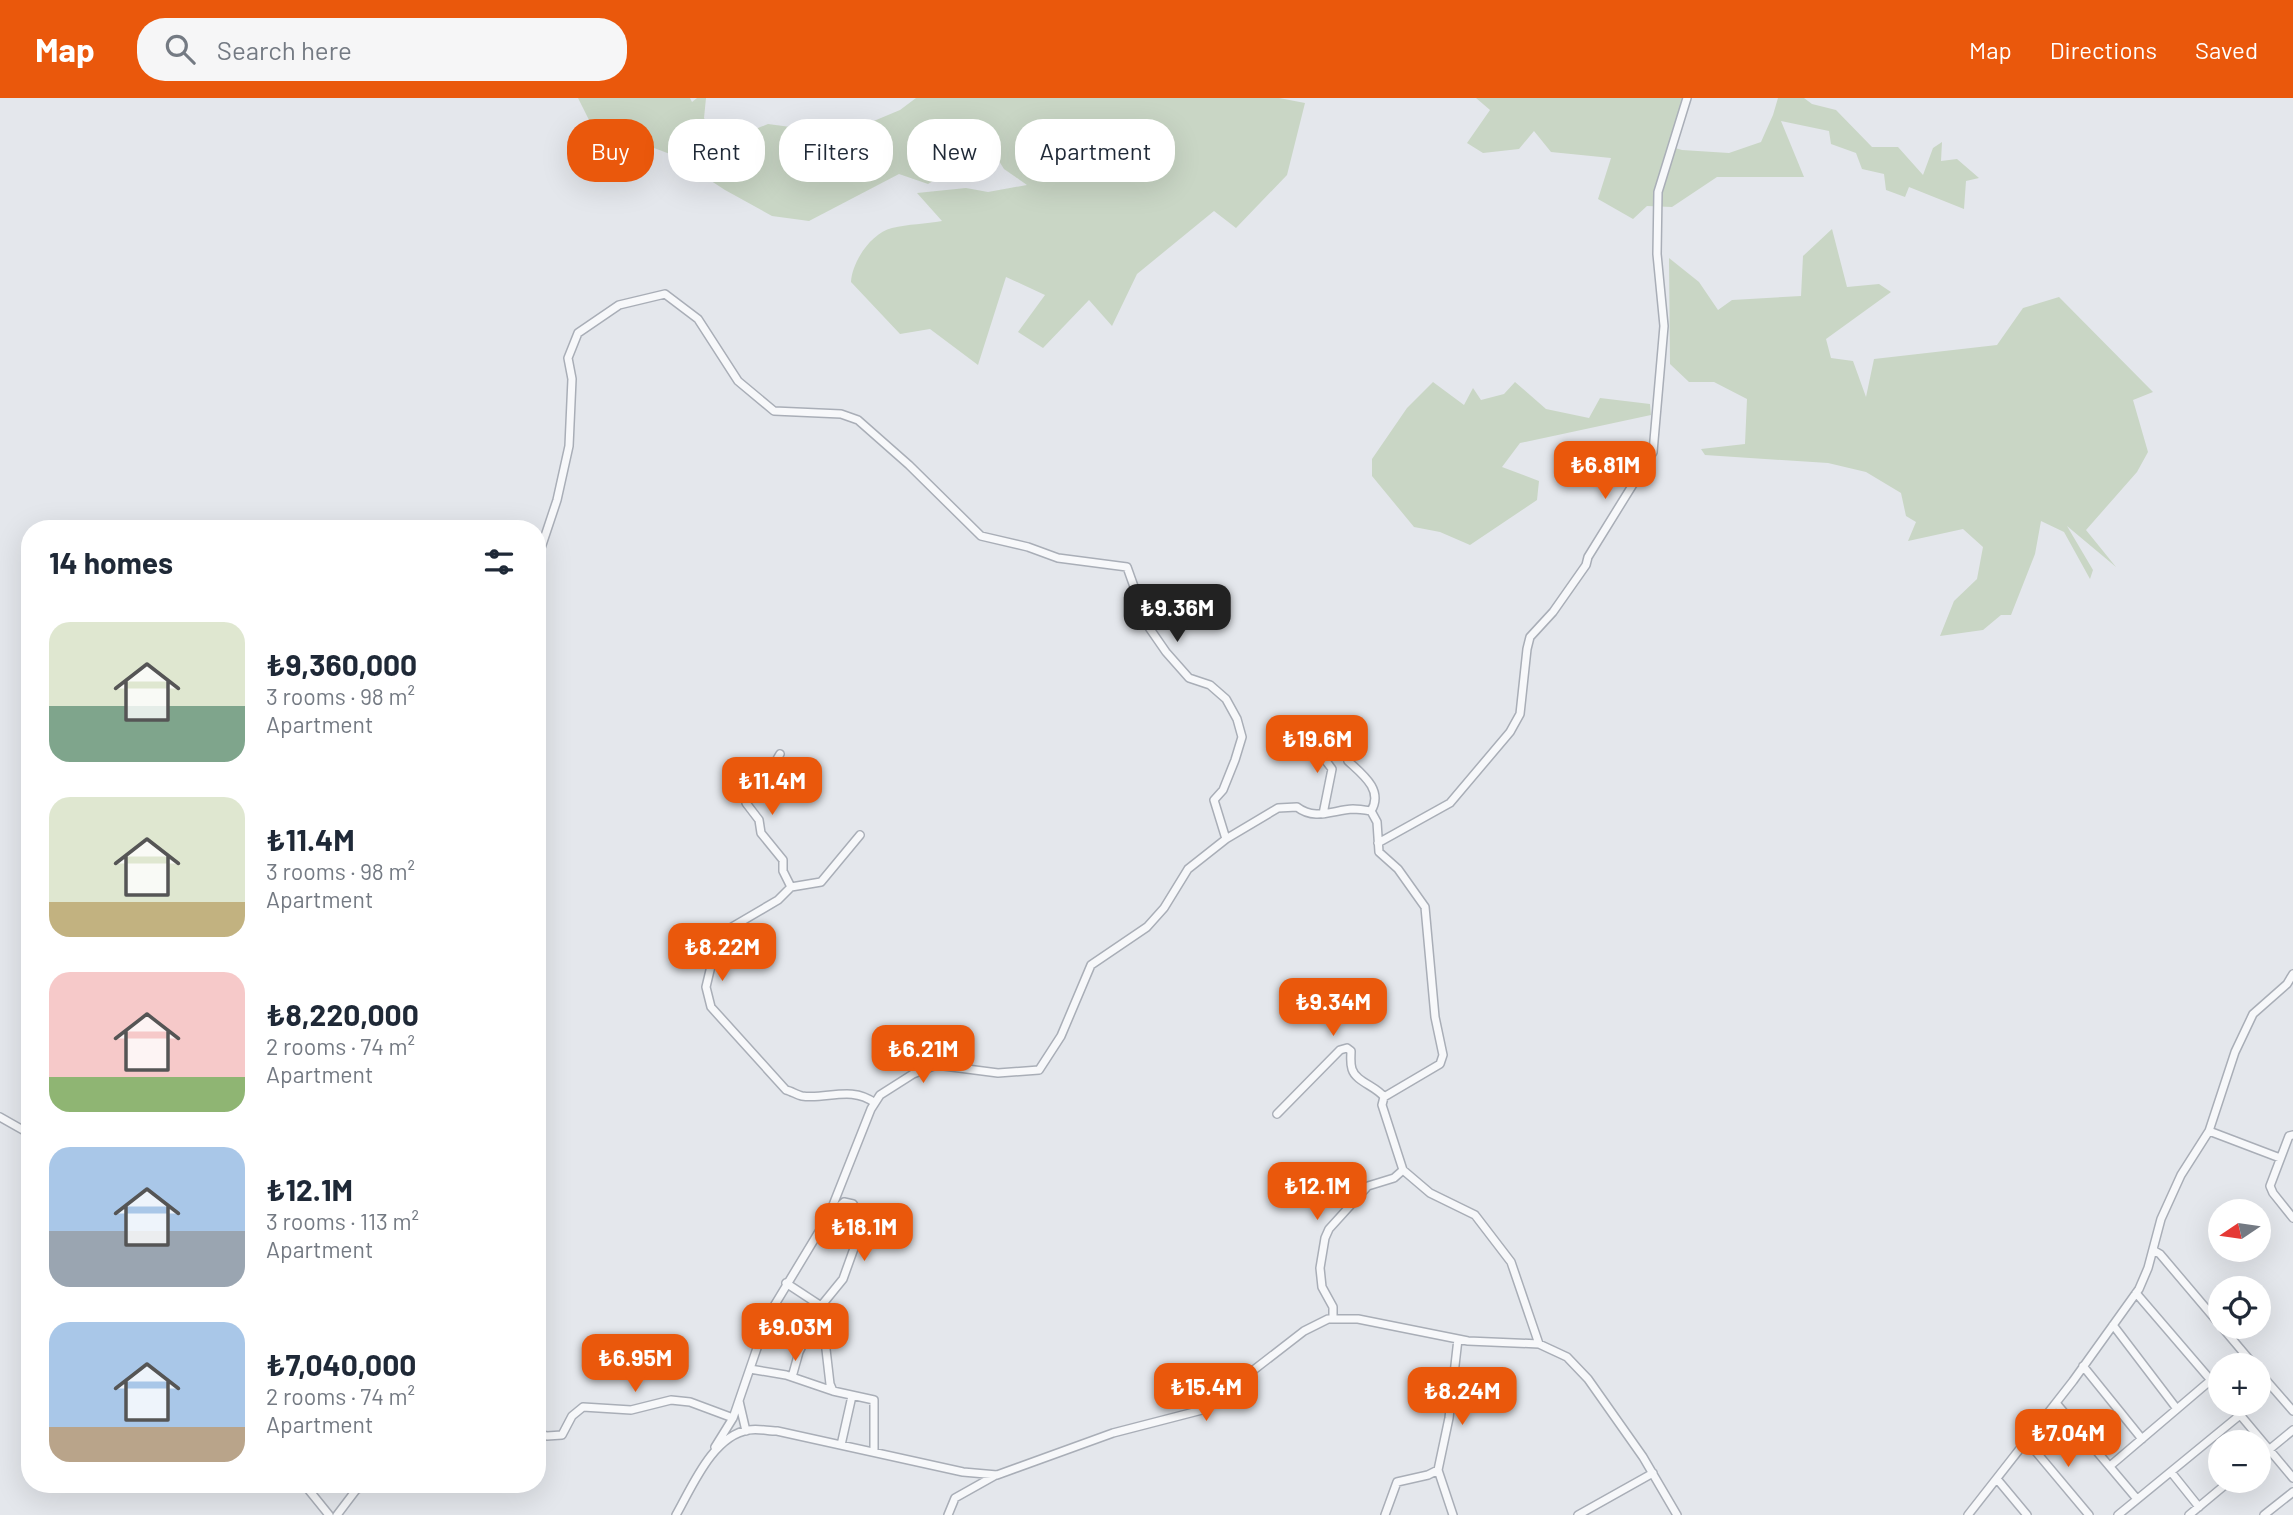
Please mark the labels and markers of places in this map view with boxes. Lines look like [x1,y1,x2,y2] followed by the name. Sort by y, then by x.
[1548,442,1662,501] pin: ₺6.81M
[1120,584,1234,644] pin: ₺9.36M
[1260,716,1374,775] pin: ₺19.6M
[715,758,829,817] pin: ₺11.4M
[665,924,779,983] pin: ₺8.22M
[1276,978,1390,1038] pin: ₺9.34M
[866,1026,980,1085] pin: ₺6.21M
[1260,1162,1374,1222] pin: ₺12.1M
[807,1204,921,1263] pin: ₺18.1M
[738,1304,852,1363] pin: ₺9.03M
[578,1334,692,1394] pin: ₺6.95M
[1149,1364,1263,1423] pin: ₺15.4M
[1405,1368,1519,1427] pin: ₺8.24M
[2011,1410,2125,1469] pin: ₺7.04M

